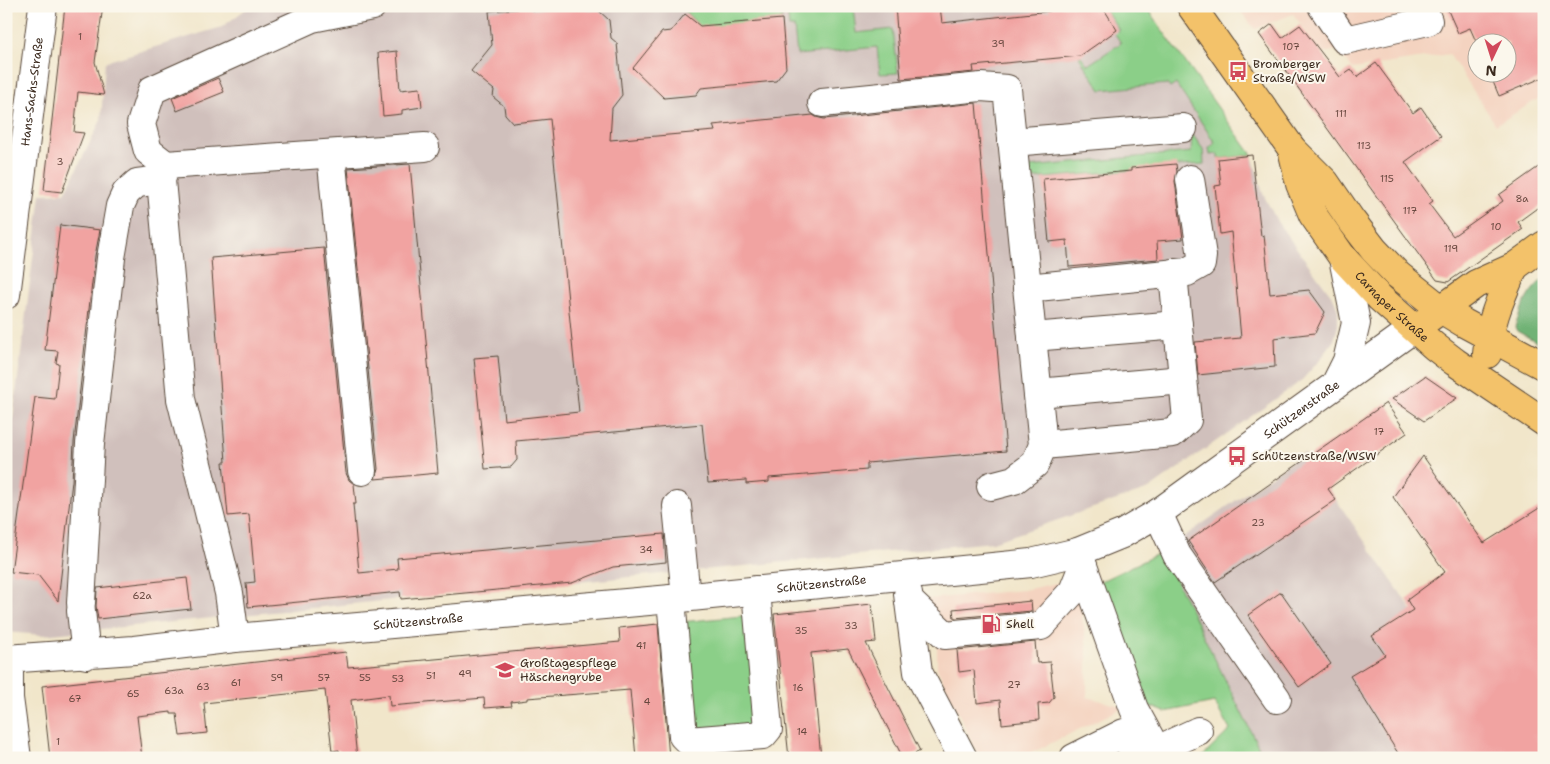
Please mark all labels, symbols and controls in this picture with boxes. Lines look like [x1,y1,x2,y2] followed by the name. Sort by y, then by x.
[78,30,82,43] house number: 1
[1468,32,1518,82] north arrow
[17,36,47,147] street label: Hans-Sachs-Straße
[991,37,1005,50] house number: 39
[1282,40,1300,53] house number: 107
[1253,56,1326,86] place label: Bromberger Straße/WSW
[1227,60,1249,82] bus stop icon: Bromberger Straße/WSW
[1485,62,1497,80] text: N
[1335,107,1347,120] house number: 111
[1357,139,1371,152] house number: 113
[57,155,64,168] house number: 3
[1380,172,1394,185] house number: 115
[1516,192,1529,205] house number: 8a
[1403,204,1417,217] house number: 117
[1491,220,1501,233] house number: 10
[1444,242,1458,255] house number: 119
[1351,268,1432,346] street label: Carnaper Straße
[1260,376,1343,442] street label: Schützenstraße
[1374,425,1384,438] house number: 17
[1226,445,1248,467] bus stop icon: Schützenstraße/WSW
[1252,448,1377,464] place label: Schützenstraße/WSW
[1251,516,1265,529] house number: 23
[639,543,653,556] house number: 34
[776,571,867,596] street label: Schützenstraße
[132,589,152,602] house number: 62a
[373,610,464,634] street label: Schützenstraße
[980,613,1002,635] fuel station icon: Shell
[1006,616,1034,632] place label: Shell
[844,619,858,632] house number: 33
[795,624,807,637] house number: 35
[636,639,646,652] house number: 41
[520,655,617,685] place label: Großtagespflege Häschengrube
[494,659,516,681] school or university icon: Großtagespflege Häschengrube
[458,667,472,680] house number: 49
[426,669,436,682] house number: 51
[271,671,283,684] house number: 59
[318,671,330,684] house number: 57
[359,671,371,684] house number: 55
[392,672,404,685] house number: 53
[231,676,241,689] house number: 61
[1007,678,1021,691] house number: 27
[196,680,210,693] house number: 63
[793,681,803,694] house number: 16
[164,684,184,697] house number: 63a
[127,687,139,700] house number: 65
[69,692,81,705] house number: 67
[644,695,651,708] house number: 4
[797,725,807,738] house number: 14
[56,735,60,748] house number: 1

